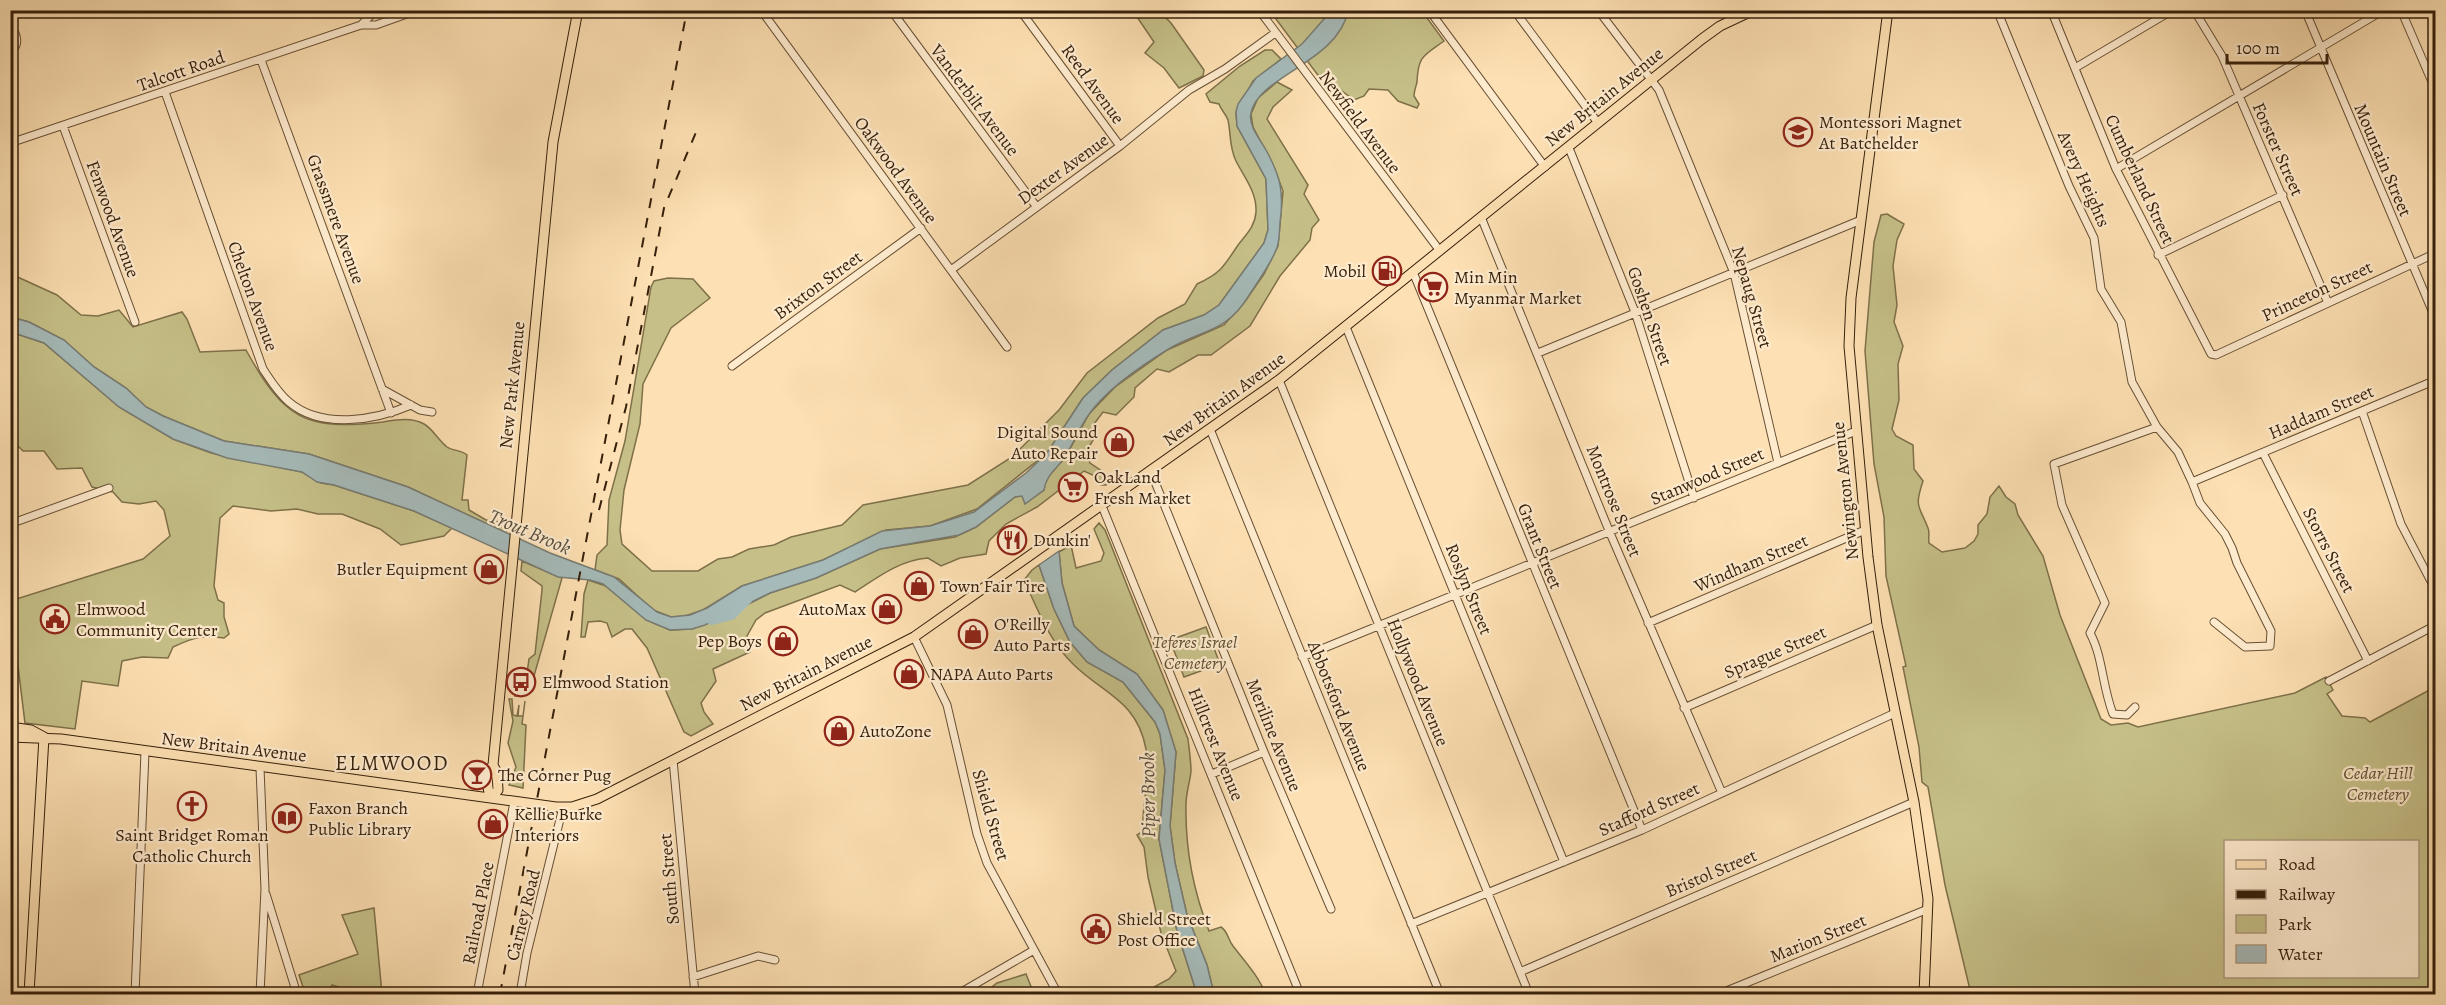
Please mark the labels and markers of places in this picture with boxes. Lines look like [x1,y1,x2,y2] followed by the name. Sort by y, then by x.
[1818,110,1962,155] place label: Montessori Magnet At Batchelder
[1782,116,1814,148] school or university icon: Montessori Magnet At Batchelder
[1371,255,1403,287] fuel station icon: Mobil
[1324,259,1367,283] place label: Mobil
[1454,265,1582,310] place label: Min Min Myanmar Market
[1417,271,1449,303] supermarket icon: Min Min Myanmar Market
[996,420,1098,465] place label: Digital Sound Auto Repair
[1103,426,1135,458] shop icon: Digital Sound Auto Repair
[1094,465,1191,510] place label: OakLand Fresh Market
[1057,471,1089,503] supermarket icon: OakLand Fresh Market
[996,524,1028,556] restaurant icon: Dunkin'
[1033,528,1091,552] place label: Dunkin'
[473,553,505,585] shop icon: Butler Equipment
[336,557,468,581] place label: Butler Equipment
[903,570,935,602] shop icon: Town Fair Tire
[940,574,1045,598] place label: Town Fair Tire
[871,593,903,625] shop icon: AutoMax
[76,597,218,642] place label: Elmwood Community Center
[798,597,866,621] place label: AutoMax
[39,603,71,635] public building icon: Elmwood Community Center
[993,612,1070,657] place label: O'Reilly Auto Parts
[957,618,989,650] shop icon: O'Reilly Auto Parts
[767,625,799,657] shop icon: Pep Boys
[697,629,762,653] place label: Pep Boys
[893,658,925,690] shop icon: NAPA Auto Parts
[930,662,1053,686] place label: NAPA Auto Parts
[505,666,537,698] bus stop icon: Elmwood Station
[542,670,669,694] place label: Elmwood Station
[823,715,855,747] shop icon: AutoZone
[859,719,932,743] place label: AutoZone
[461,759,493,791] bar icon: The Corner Pug
[498,763,611,787] place label: The Corner Pug
[176,790,208,822] church icon: Saint Bridget Roman Catholic Church
[308,796,412,841] place label: Faxon Branch Public Library
[271,802,303,834] library icon: Faxon Branch Public Library
[514,802,602,847] place label: Kellie Burke Interiors
[477,808,509,840] shop icon: Kellie Burke Interiors
[115,823,269,868] place label: Saint Bridget Roman Catholic Church
[1117,907,1211,952] place label: Shield Street Post Office
[1080,913,1112,945] public building icon: Shield Street Post Office

